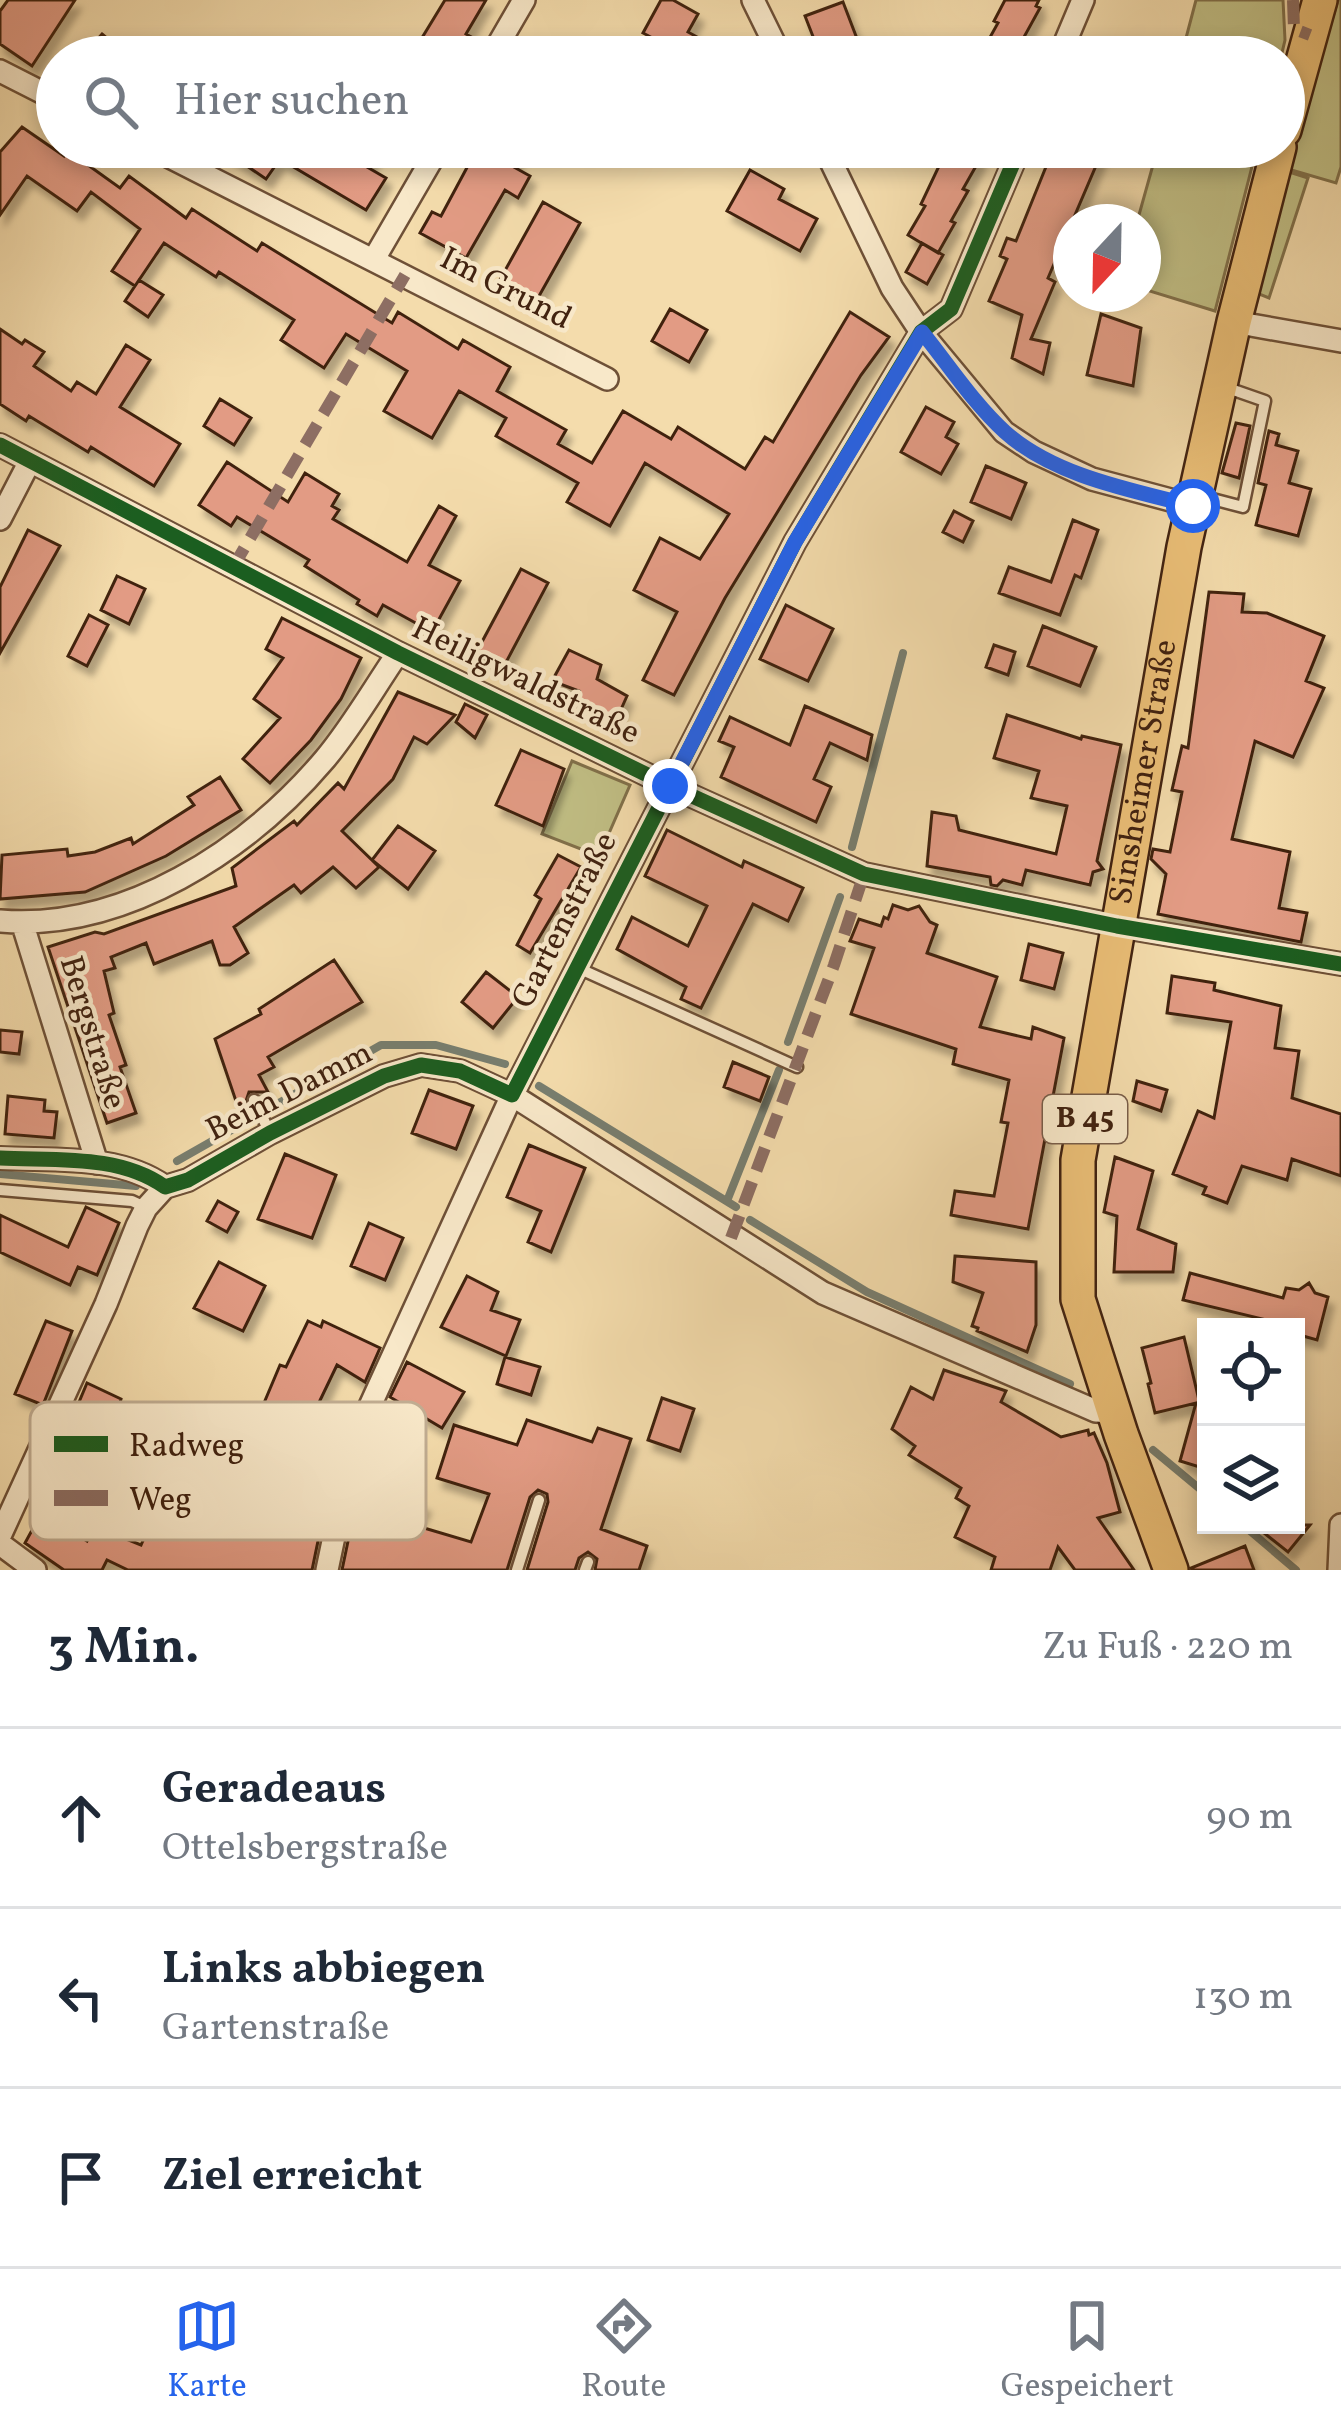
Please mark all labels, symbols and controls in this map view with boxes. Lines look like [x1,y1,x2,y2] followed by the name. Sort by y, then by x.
[36,36,1305,168] search box
[78,69,144,135] icon: search
[174,71,409,134] text: Hier suchen
[1053,204,1161,312] north arrow
[431,237,579,343] street label: Im Grund
[1166,479,1220,533] route start
[403,607,647,757] street label: Heiligwaldstraße
[1100,636,1191,908] street label: Sinsheimer Straße
[643,759,697,813] route end
[502,825,630,1017] street label: Gartenstraße
[46,951,136,1115] street label: Bergstraße
[199,1031,381,1155] street label: Beim Damm
[1043,1095,1127,1143] road number: B 45
[1197,1318,1305,1534] map controls
[1197,1318,1305,1426] button: locate
[30,1402,426,1540] legend
[129,1425,244,1471] text: Radweg
[1197,1426,1305,1534] button: layers
[129,1479,192,1525] text: Weg
[48,1613,200,1684] text: 3 Min.
[1042,1621,1293,1675] text: Zu Fuß · 220 m
[162,1759,386,1822] text: Geradeaus
[48,1785,114,1851] icon: ahead
[1206,1791,1293,1845] text: 90 m
[162,1822,448,1876] text: Ottelsbergstraße
[162,1939,485,2002] text: Links abbiegen
[48,1965,114,2031] icon: left
[1193,1971,1293,2025] text: 130 m
[162,2002,389,2056] text: Gartenstraße
[48,2145,114,2211] icon: arrive
[162,2146,422,2209] text: Ziel erreicht
[167,2293,247,2411] tab: Karte
[581,2293,666,2411] tab: Route
[1001,2293,1174,2411] tab: Gespeichert

